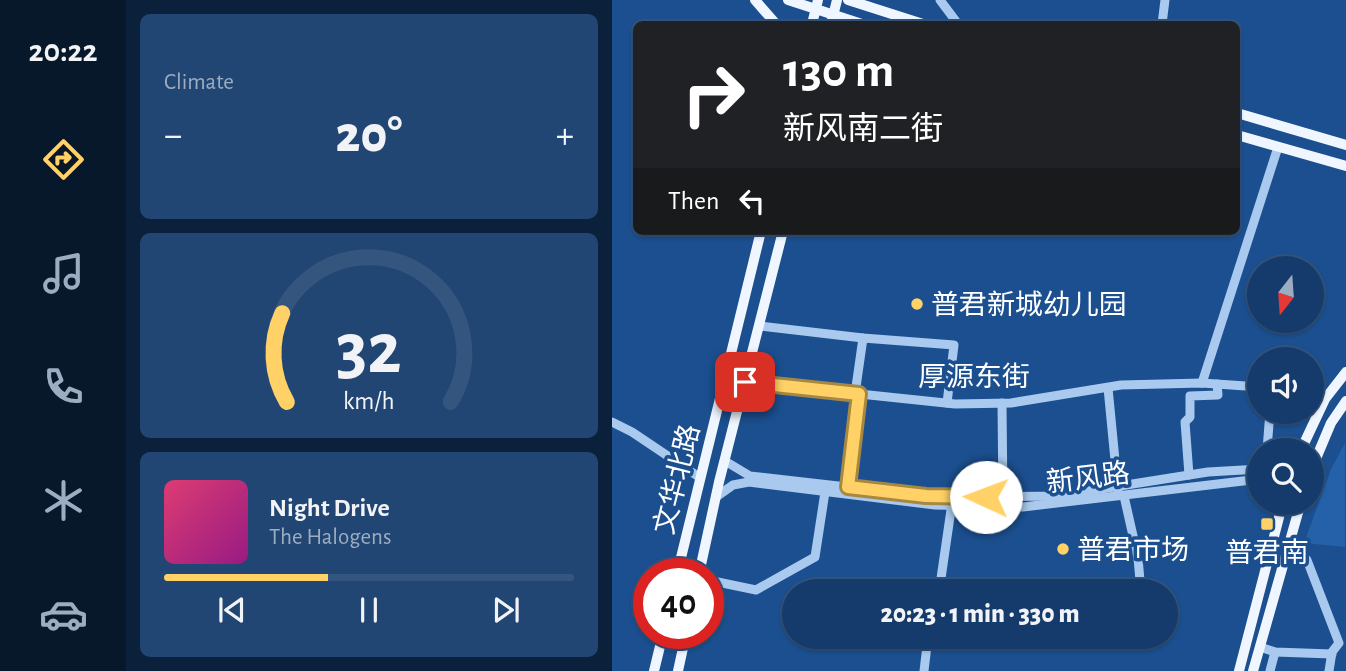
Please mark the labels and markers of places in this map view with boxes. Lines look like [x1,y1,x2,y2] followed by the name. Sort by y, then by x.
[931,290,1127,320] place label: 普君新城幼儿园
[909,296,925,312] marker: 普君新城幼儿园
[715,352,775,412] pin
[1259,516,1275,532] marker: 普君南
[1077,535,1189,565] place label: 普君市场
[1225,538,1309,568] place label: 普君南
[1055,541,1071,557] marker: 普君市场

